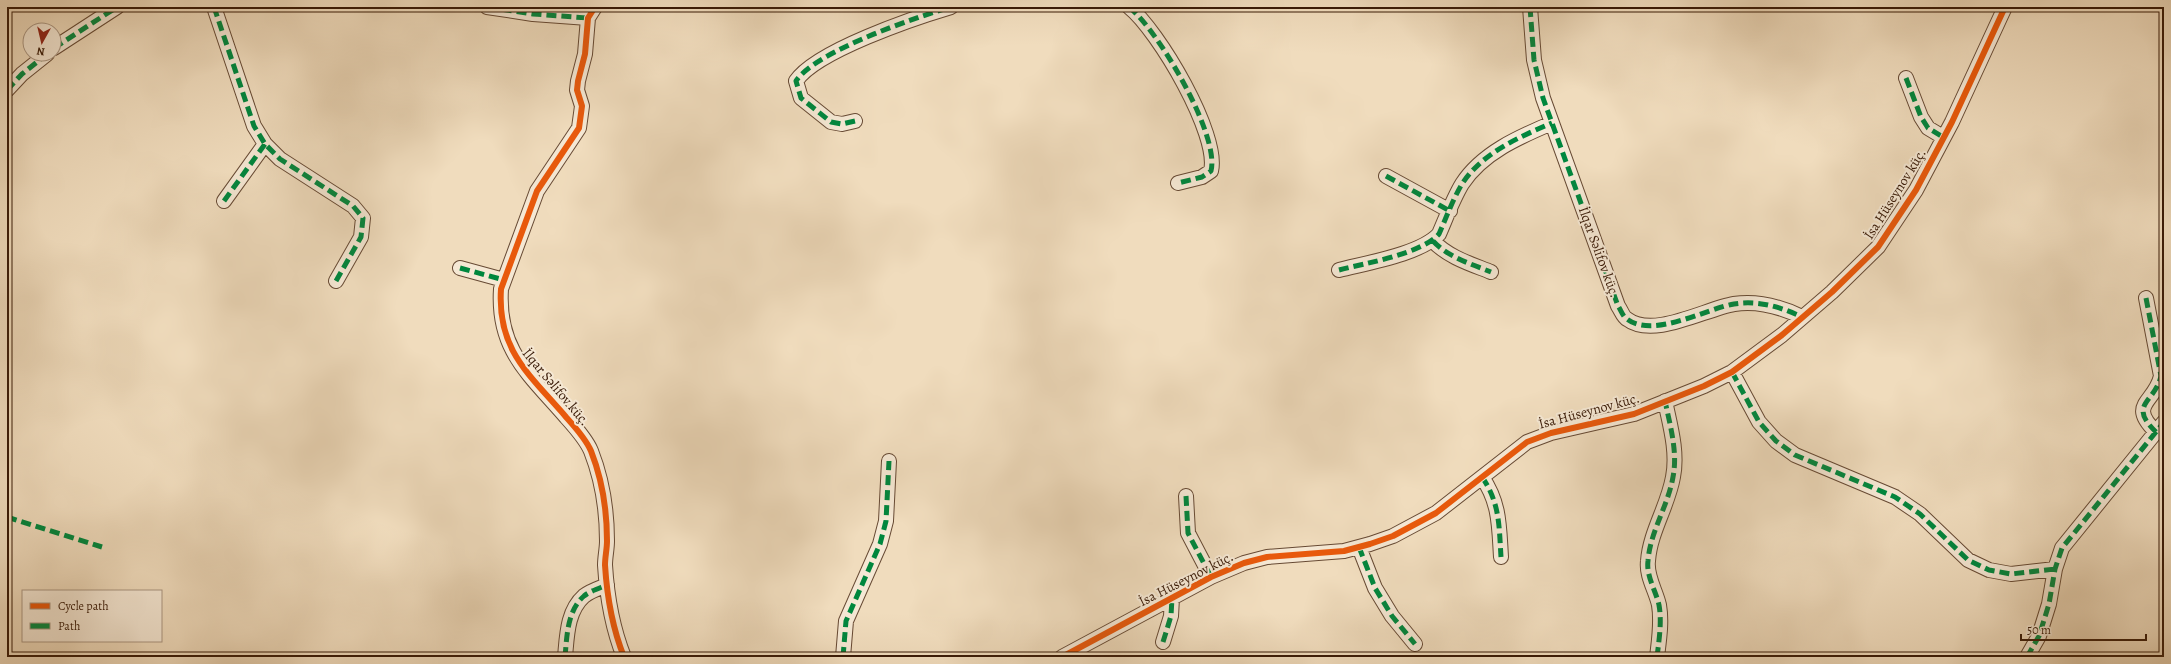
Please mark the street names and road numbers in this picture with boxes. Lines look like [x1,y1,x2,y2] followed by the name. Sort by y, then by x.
[1859,145,1931,243] street label: İsa Hüseynov küç.
[1574,204,1624,300] street label: İlqar Səlifov küç.
[518,344,594,430] street label: İlqar Səlifov küç.
[1536,388,1642,434] street label: İsa Hüseynov küç.
[1135,547,1237,611] street label: İsa Hüseynov küç.

